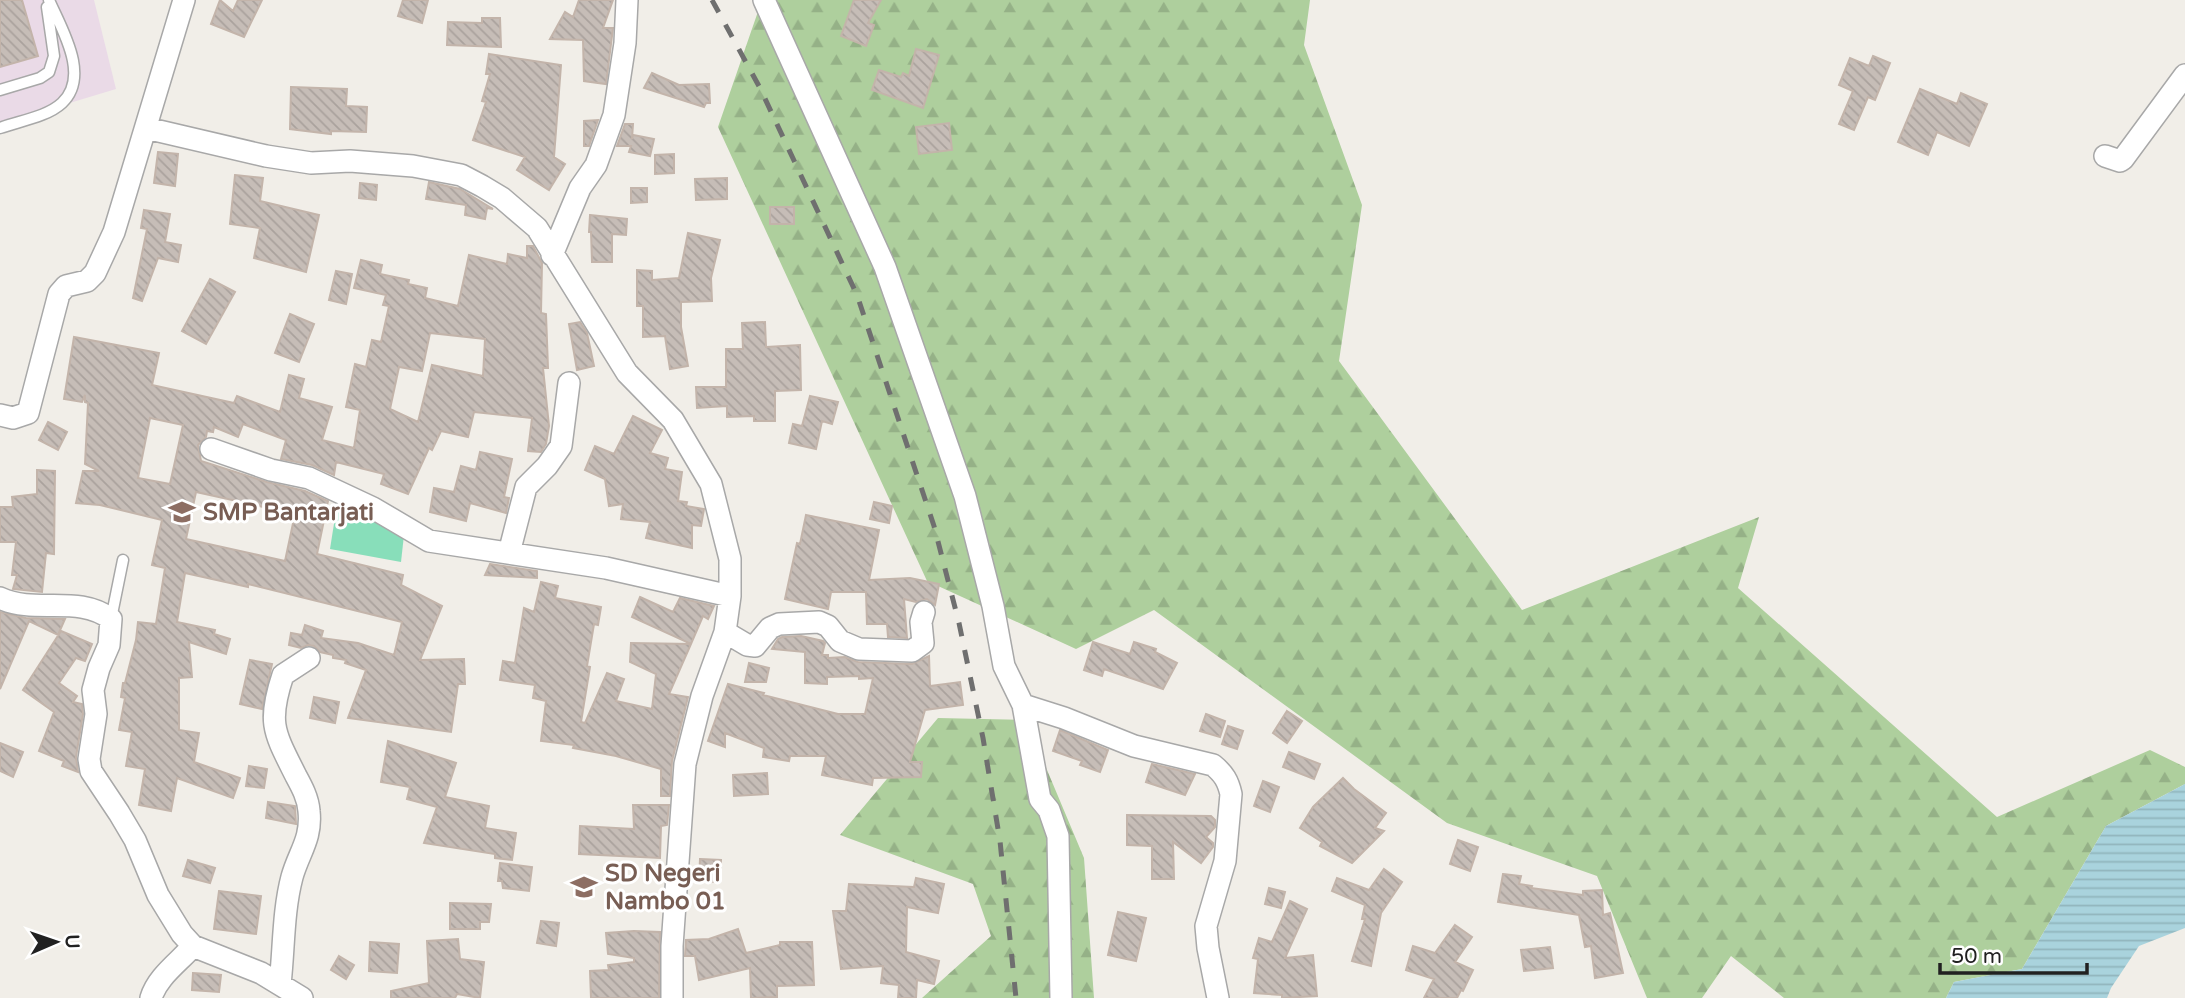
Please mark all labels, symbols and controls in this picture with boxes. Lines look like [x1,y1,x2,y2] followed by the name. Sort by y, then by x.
[167,497,197,527] school or university icon: SMP Bantarjati
[203,498,374,527] place label: SMP Bantarjati
[605,859,726,916] place label: SD Negeri Nambo 01
[569,872,599,902] school or university icon: SD Negeri Nambo 01
[21,907,91,977] north arrow
[1940,932,2087,976] scale bar
[61,934,83,949] text: U
[1951,944,2002,969] text: 50 m

